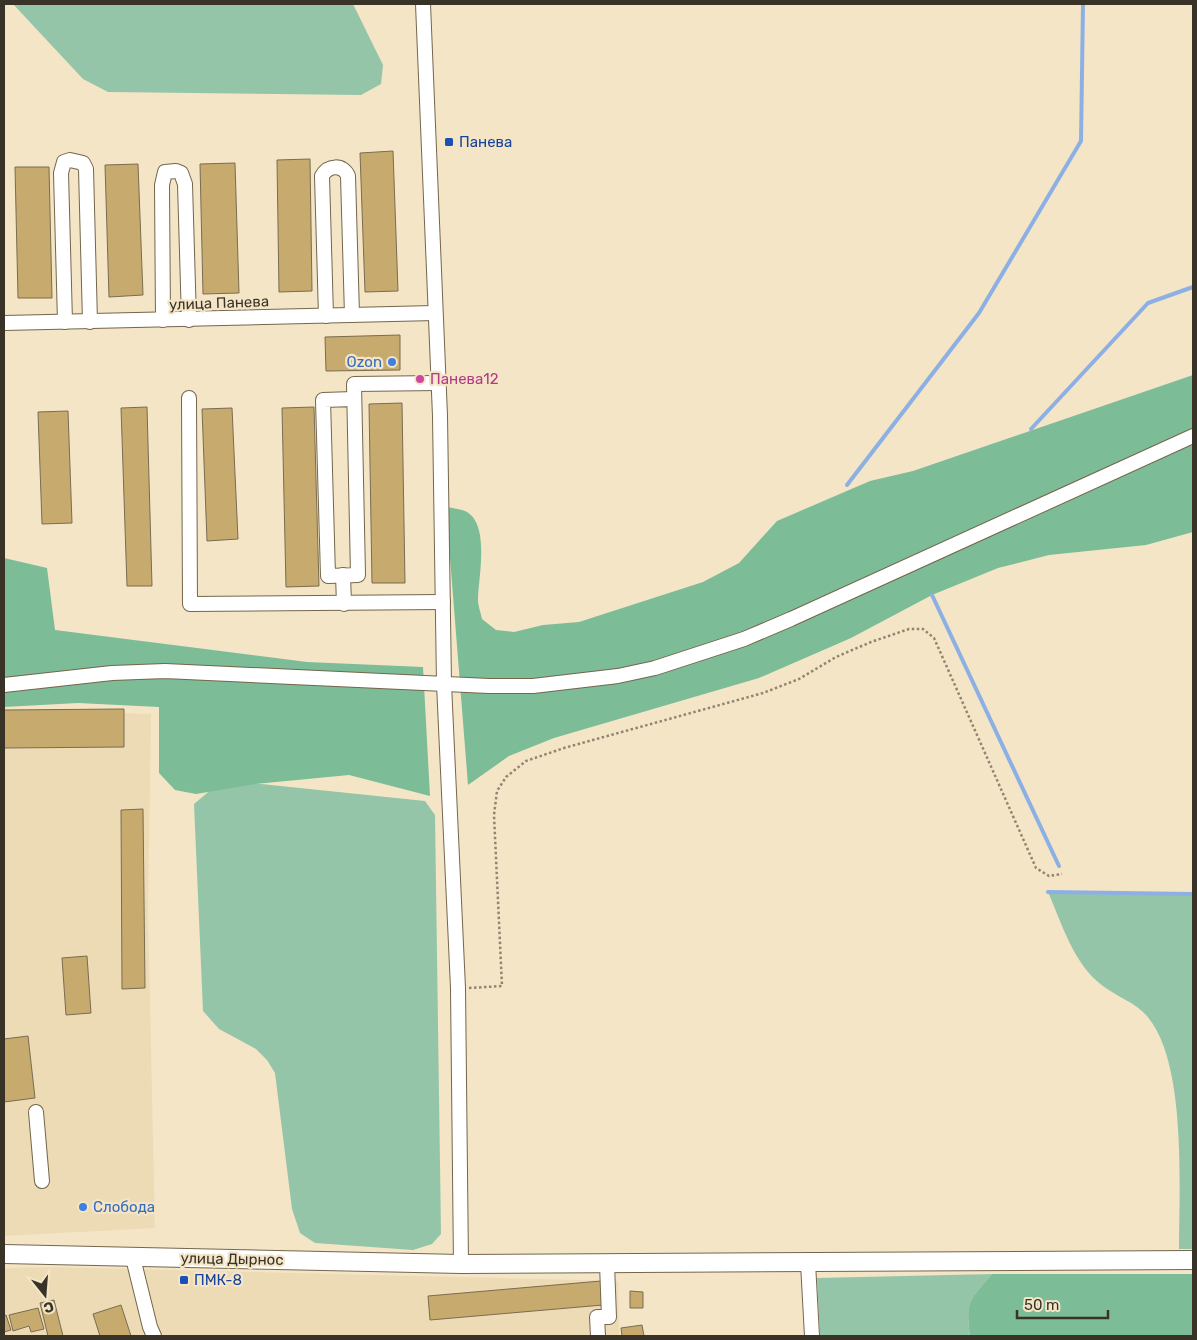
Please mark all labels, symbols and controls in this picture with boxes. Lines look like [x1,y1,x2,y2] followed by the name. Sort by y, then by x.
[459,133,512,151] place label: Панева
[443,136,455,148] marker: Панева
[169,292,269,314] street label: улица Панева
[347,353,382,371] place label: Ozon
[386,356,398,368] marker: Ozon
[430,370,499,388] place label: Панева12
[414,373,426,385] marker: Панева12
[93,1198,155,1216] place label: Слобода
[77,1201,89,1213] marker: Слобода
[180,1249,284,1269] street label: улица Дырнос
[20,1270,70,1320] north arrow
[194,1271,242,1289] place label: ПМК-8
[178,1274,190,1286] marker: ПМК-8
[1017,1288,1108,1320] scale bar
[1024,1296,1059,1314] text: 50 m
[41,1297,56,1317] text: С

